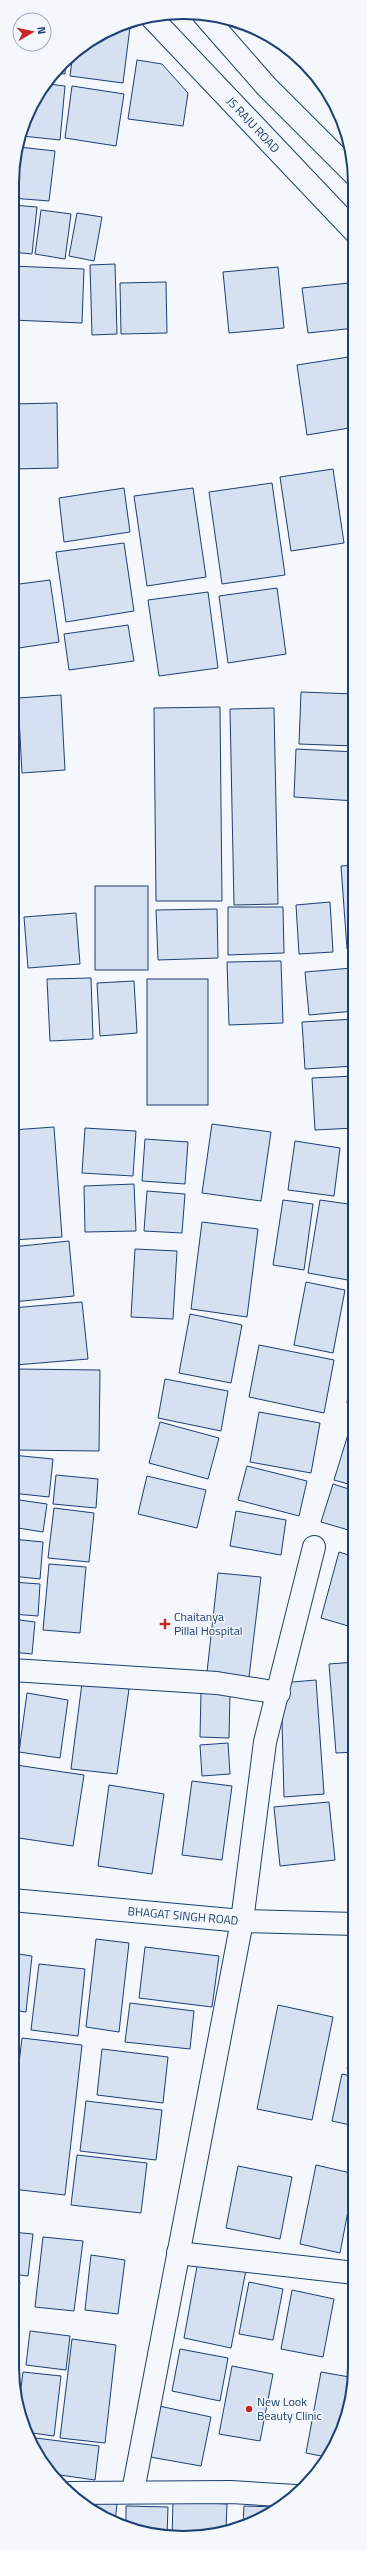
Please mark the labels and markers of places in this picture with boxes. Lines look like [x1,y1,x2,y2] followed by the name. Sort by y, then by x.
[174,1607,243,1640] place label: Chaitanya Pillal Hospital
[159,1618,171,1630] marker: Chaitanya Pillal Hospital
[257,2392,322,2425] place label: New Look Beauty Clinic
[244,2404,254,2414] marker: New Look Beauty Clinic

